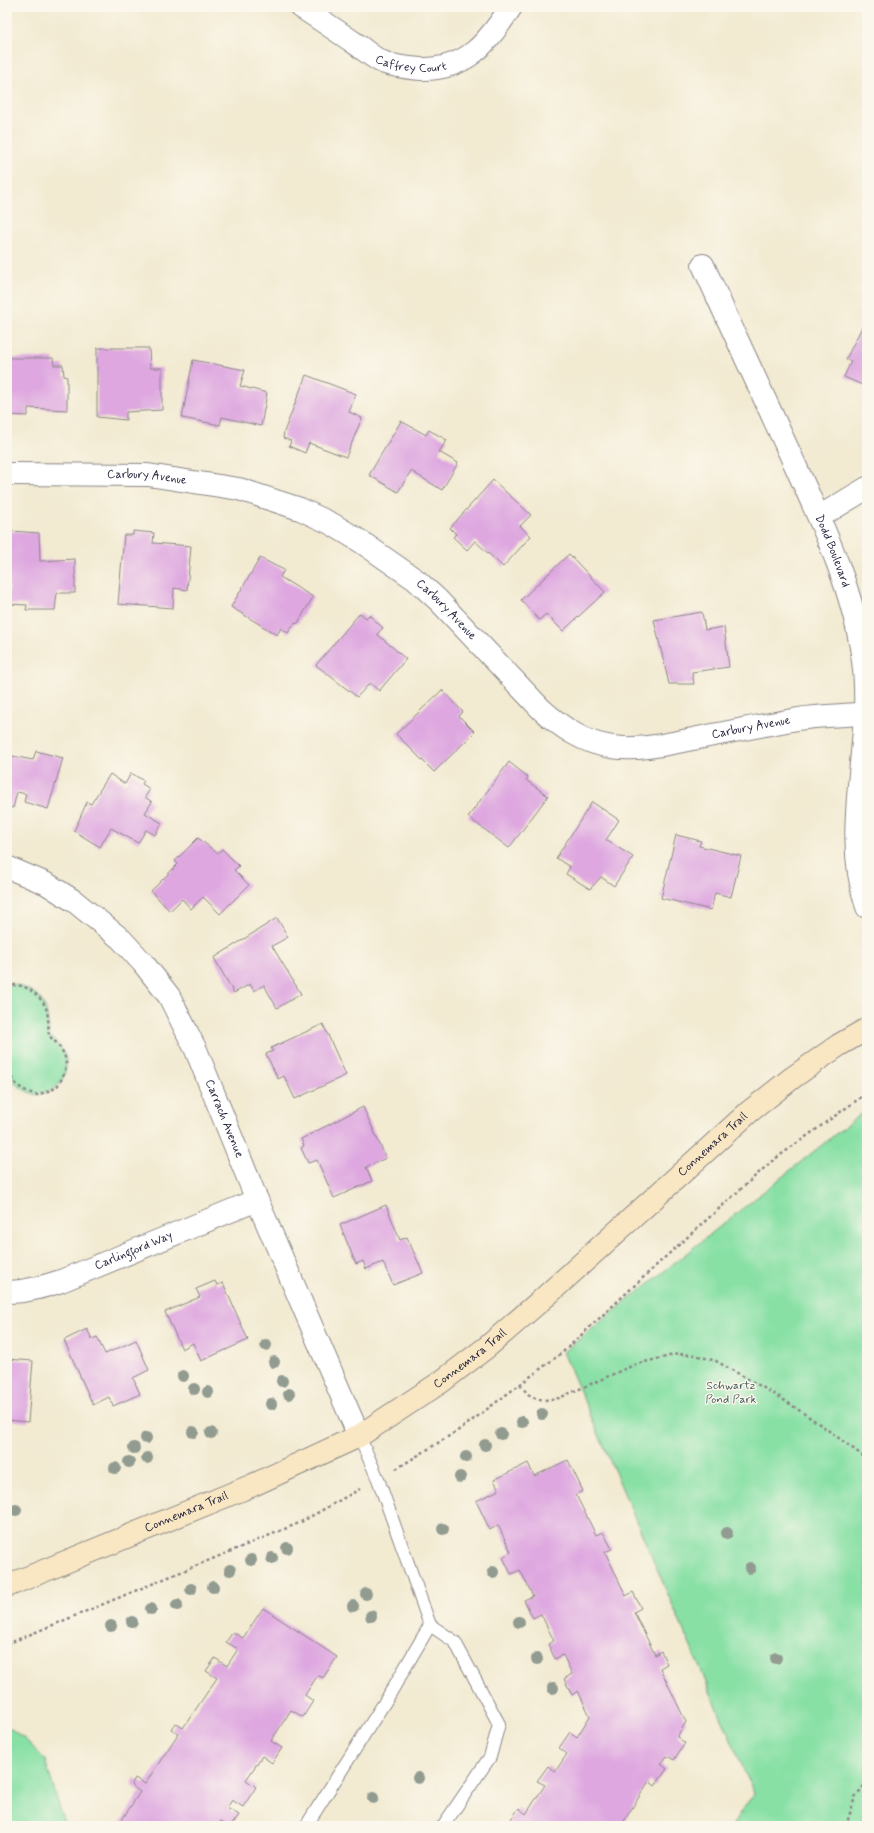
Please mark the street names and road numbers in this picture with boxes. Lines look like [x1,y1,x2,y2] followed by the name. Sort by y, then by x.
[372,52,449,77] street label: Caffrey Court
[107,467,188,489] street label: Carbury Avenue
[811,512,853,589] street label: Dodd Boulevard
[412,576,480,644] street label: Carbury Avenue
[710,712,792,743] street label: Carbury Avenue
[201,1077,247,1161] street label: Carrach Avenue
[675,1109,751,1180] street label: Connemara Trail
[92,1228,175,1274] street label: Carlingford Way
[431,1325,510,1393] street label: Connemara Trail
[142,1488,231,1537] street label: Connemara Trail

